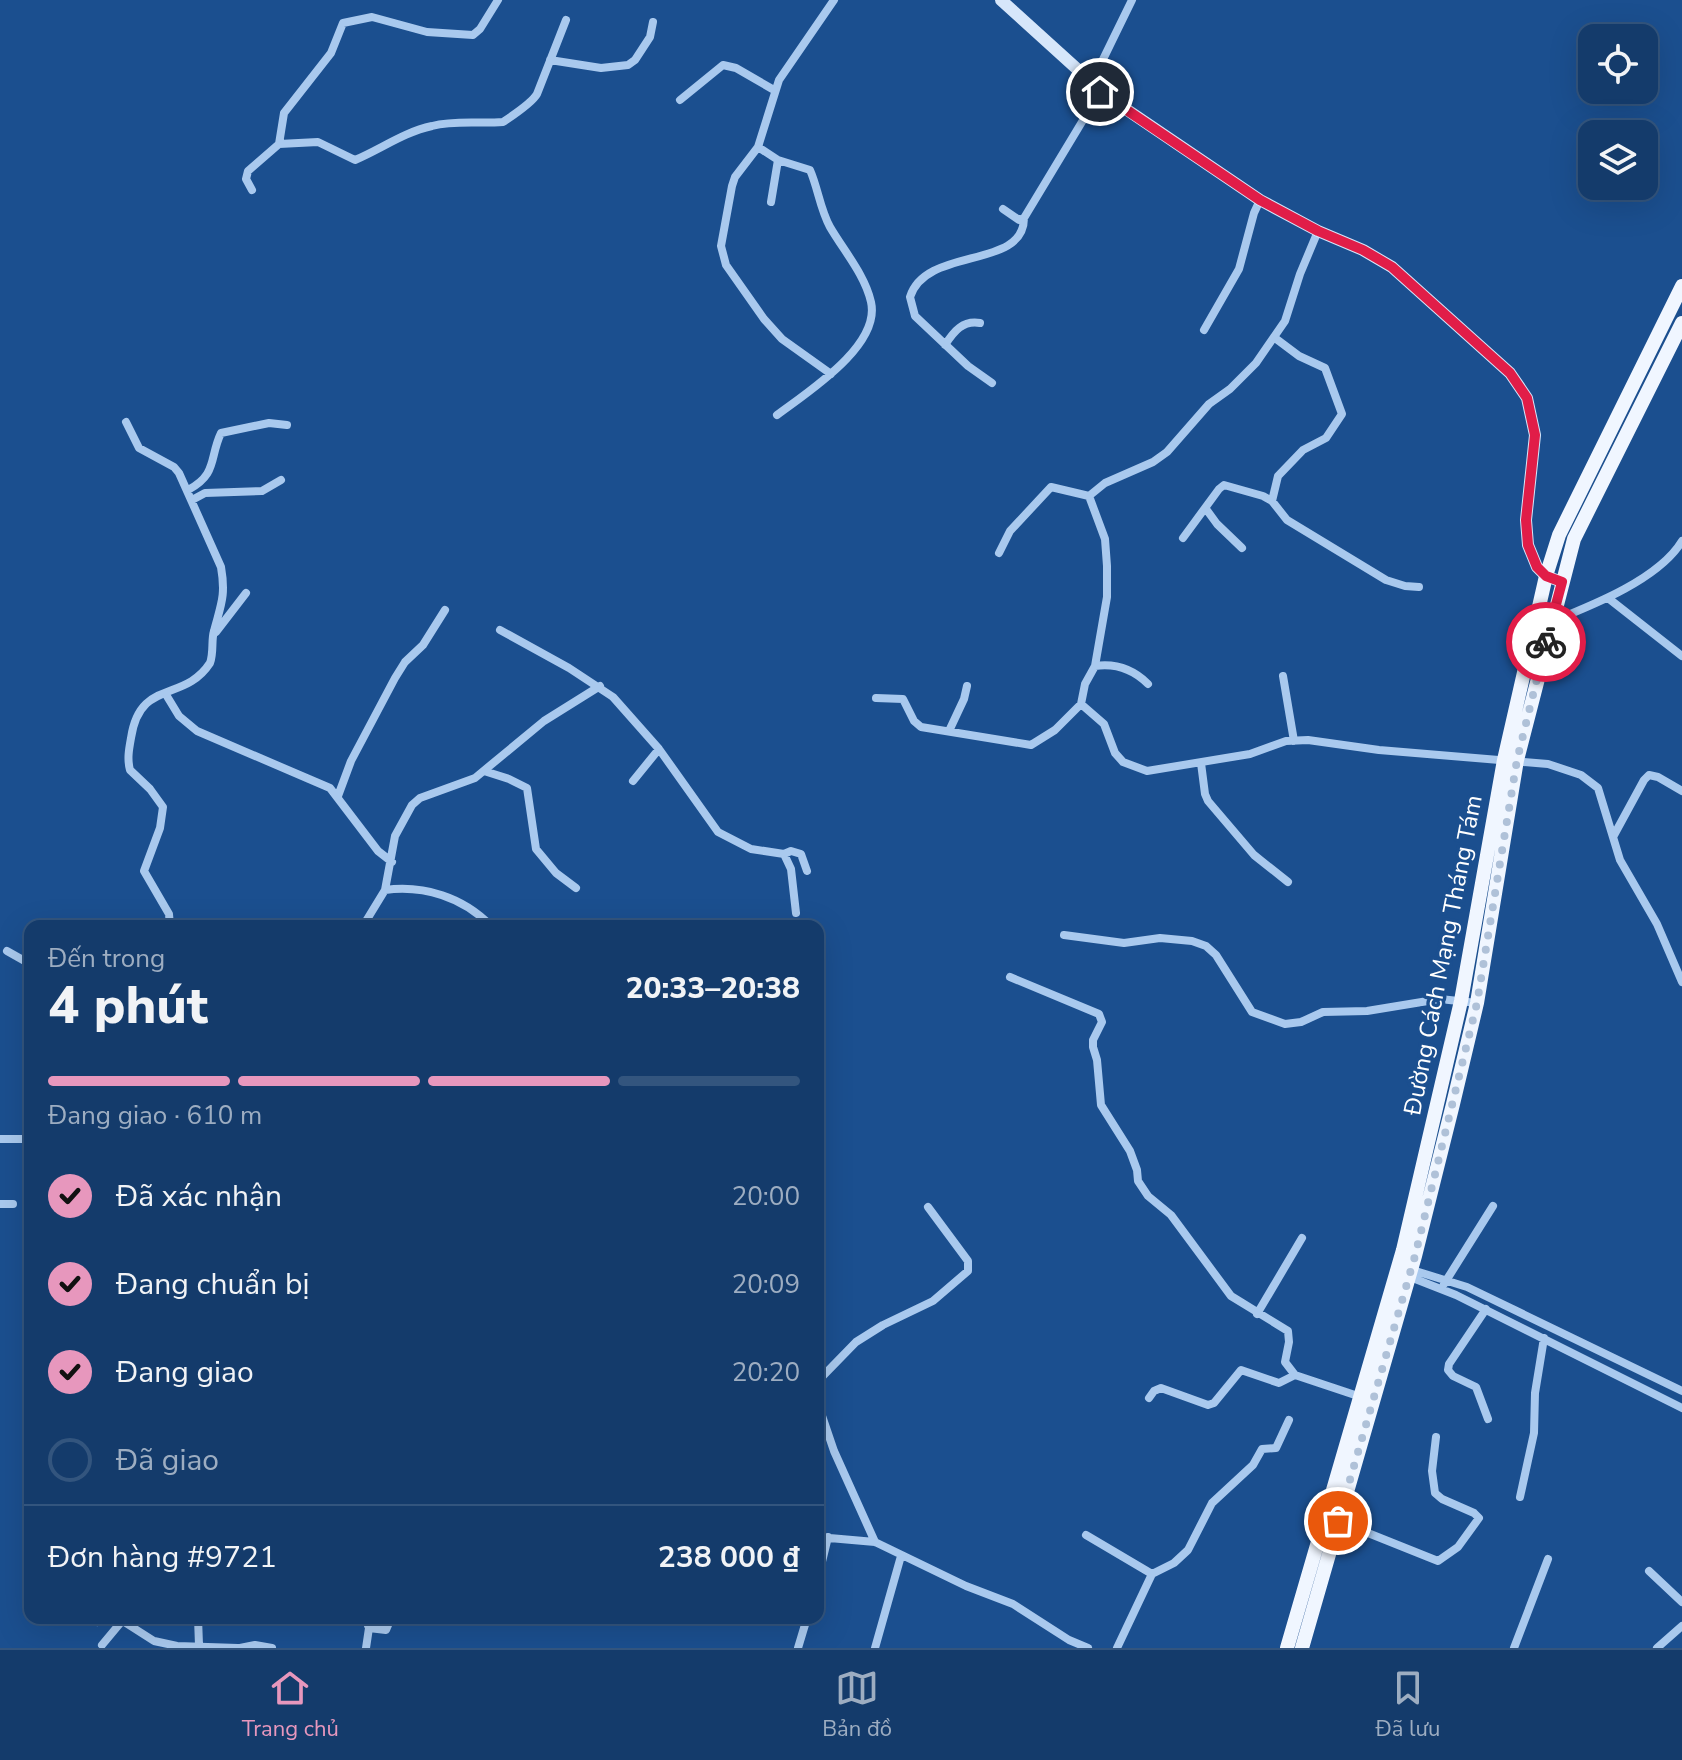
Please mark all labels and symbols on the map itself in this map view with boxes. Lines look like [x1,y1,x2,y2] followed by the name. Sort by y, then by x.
[1066,58,1134,126] pin
[1506,602,1586,682] courier
[1396,792,1490,1119] street label: Đường Cách Mạng Tháng Tám
[1304,1487,1372,1555] pin

